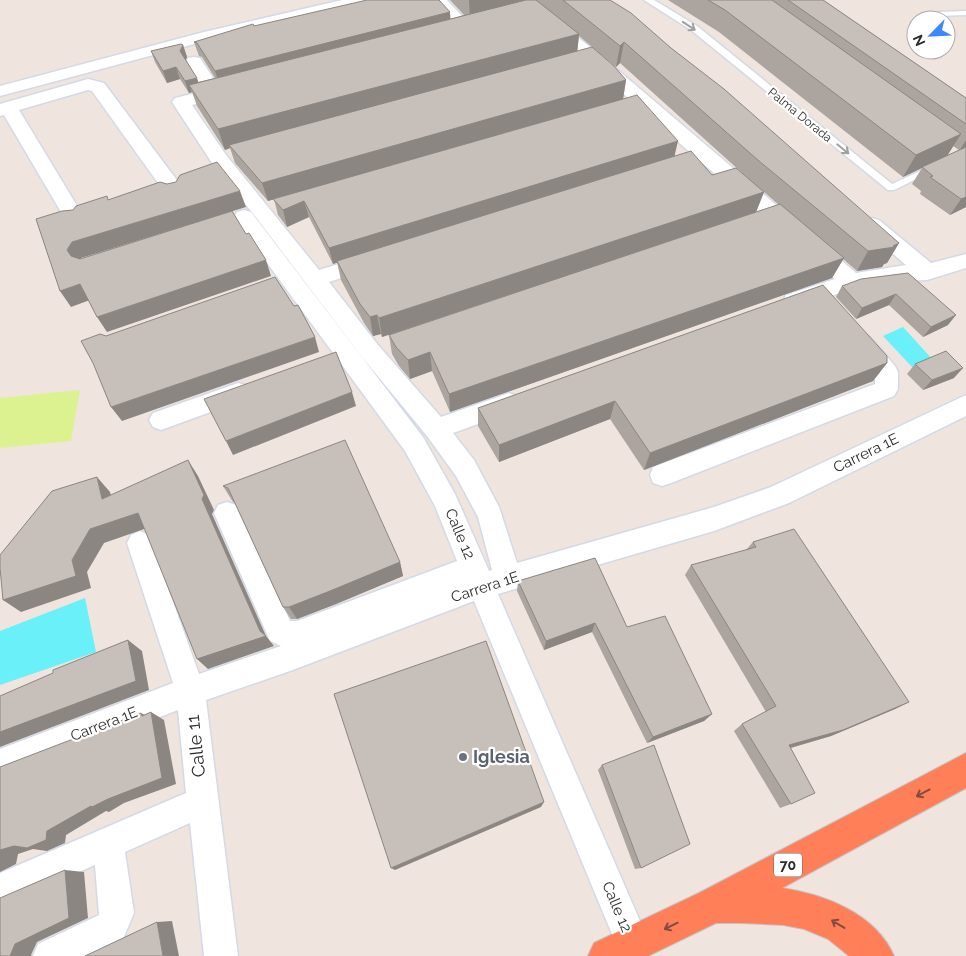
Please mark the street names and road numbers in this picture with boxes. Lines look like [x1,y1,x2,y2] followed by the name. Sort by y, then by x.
[765,85,835,145] street label: Palma Dorada
[830,429,902,477] street label: Carrera 1E
[441,506,479,562] street label: Calle 12
[449,568,521,606] street label: Carrera 1E
[68,703,140,745] street label: Carrera 1E
[182,714,209,778] street label: Calle 11
[774,854,802,876] road number: 70
[598,879,636,935] street label: Calle 12

